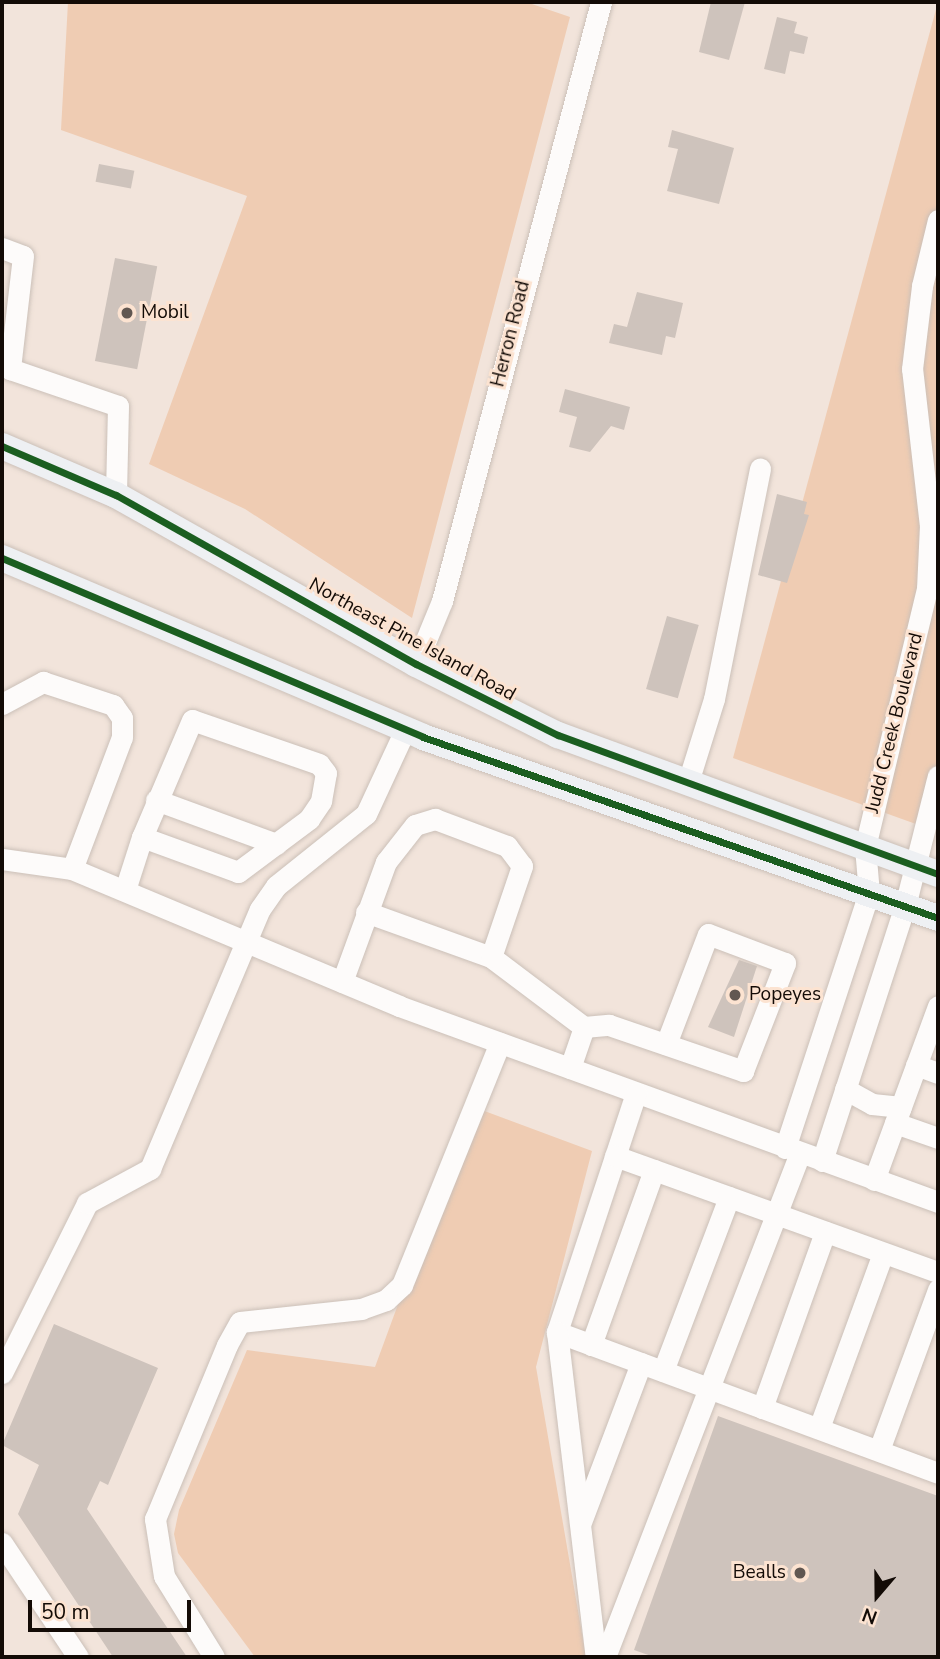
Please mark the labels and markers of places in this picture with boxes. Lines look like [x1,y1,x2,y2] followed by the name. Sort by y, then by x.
[141,302,189,324] place label: Mobil
[119,305,135,321] marker: Mobil
[749,984,821,1006] place label: Popeyes
[727,987,743,1003] marker: Popeyes
[733,1562,786,1584] place label: Bealls
[792,1565,808,1581] marker: Bealls

